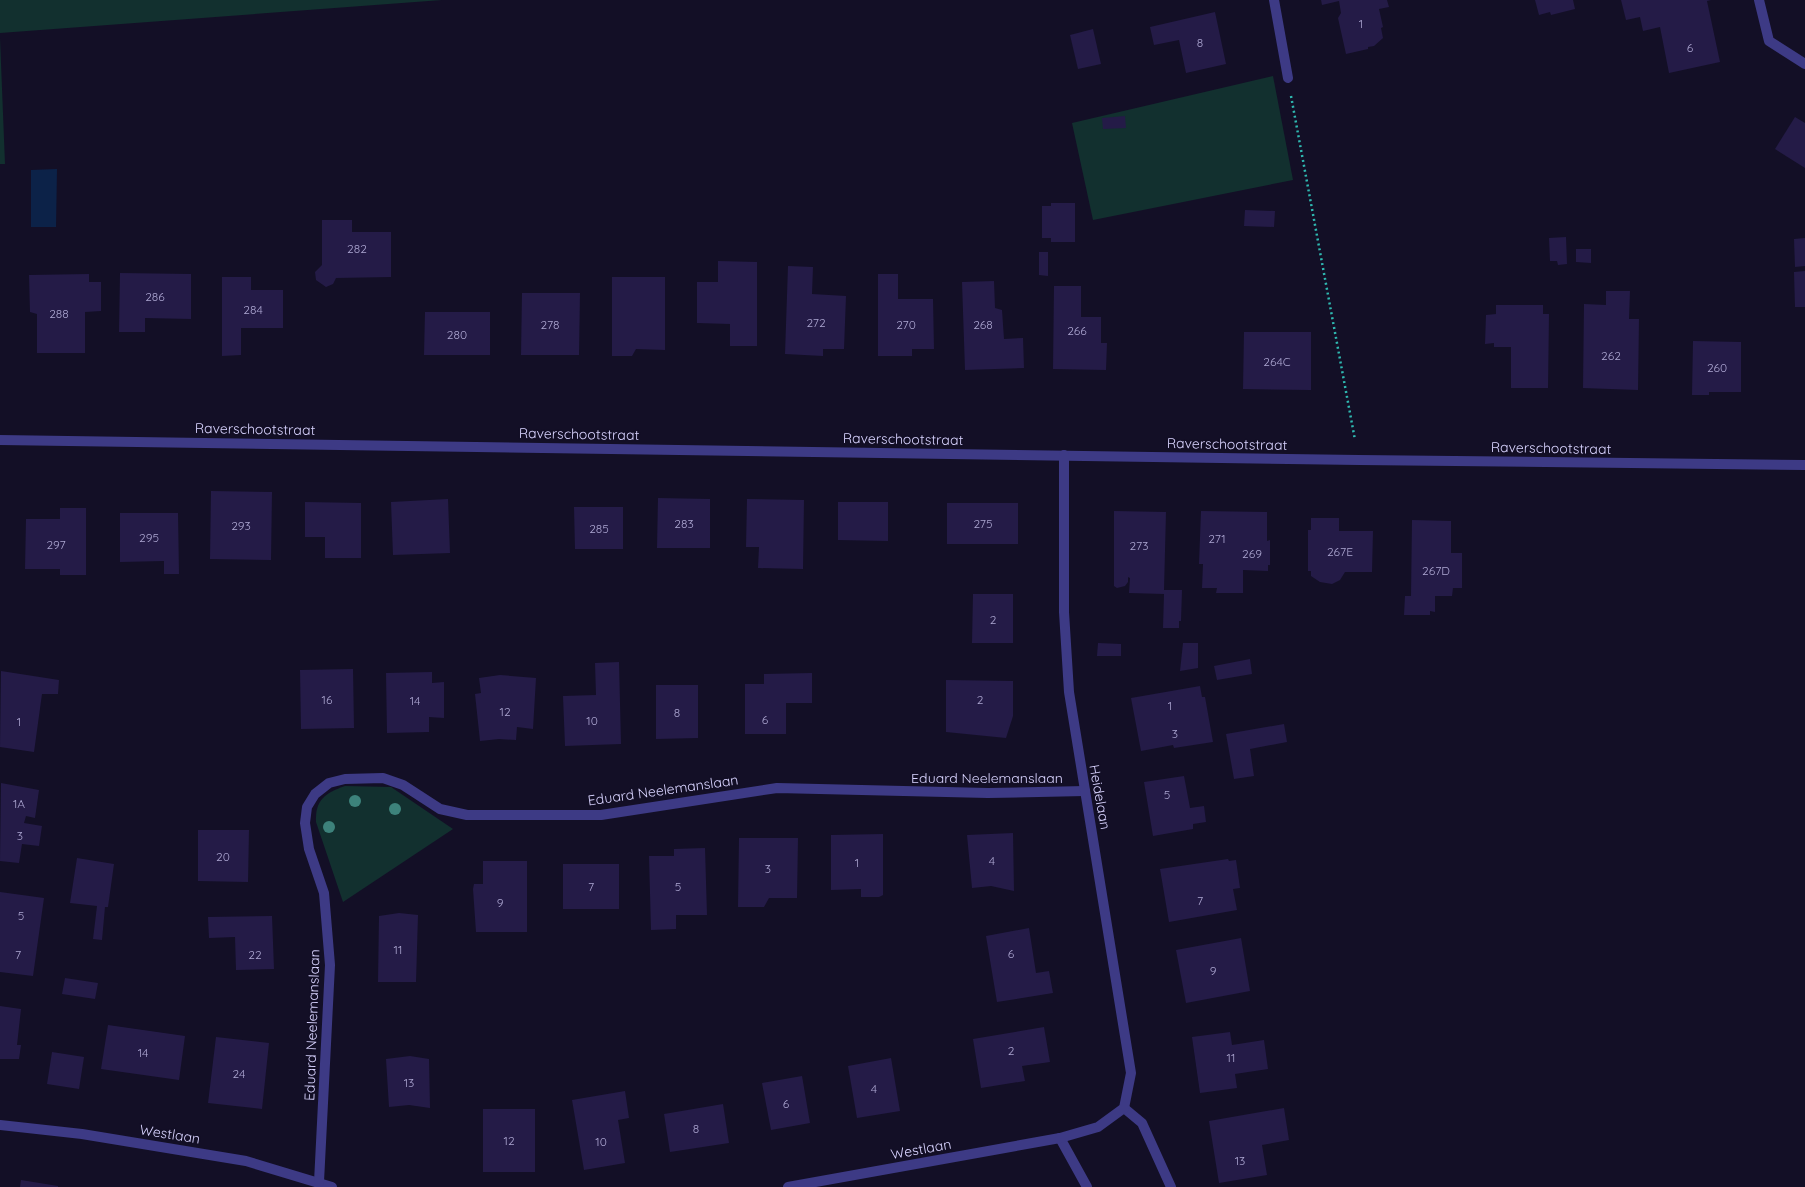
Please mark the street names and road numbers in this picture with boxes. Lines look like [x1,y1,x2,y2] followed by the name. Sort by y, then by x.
[195,419,316,439] street label: Raverschootstraat
[519,424,640,444] street label: Raverschootstraat
[843,429,964,449] street label: Raverschootstraat
[1167,434,1288,454] street label: Raverschootstraat
[1491,438,1612,458] street label: Raverschootstraat
[1085,763,1115,831] street label: Heidelaan
[911,769,1063,787] street label: Eduard Neelemanslaan
[587,771,739,809] street label: Eduard Neelemanslaan
[300,949,324,1101] street label: Eduard Neelemanslaan
[138,1120,202,1148] street label: Westlaan
[889,1135,953,1163] street label: Westlaan

